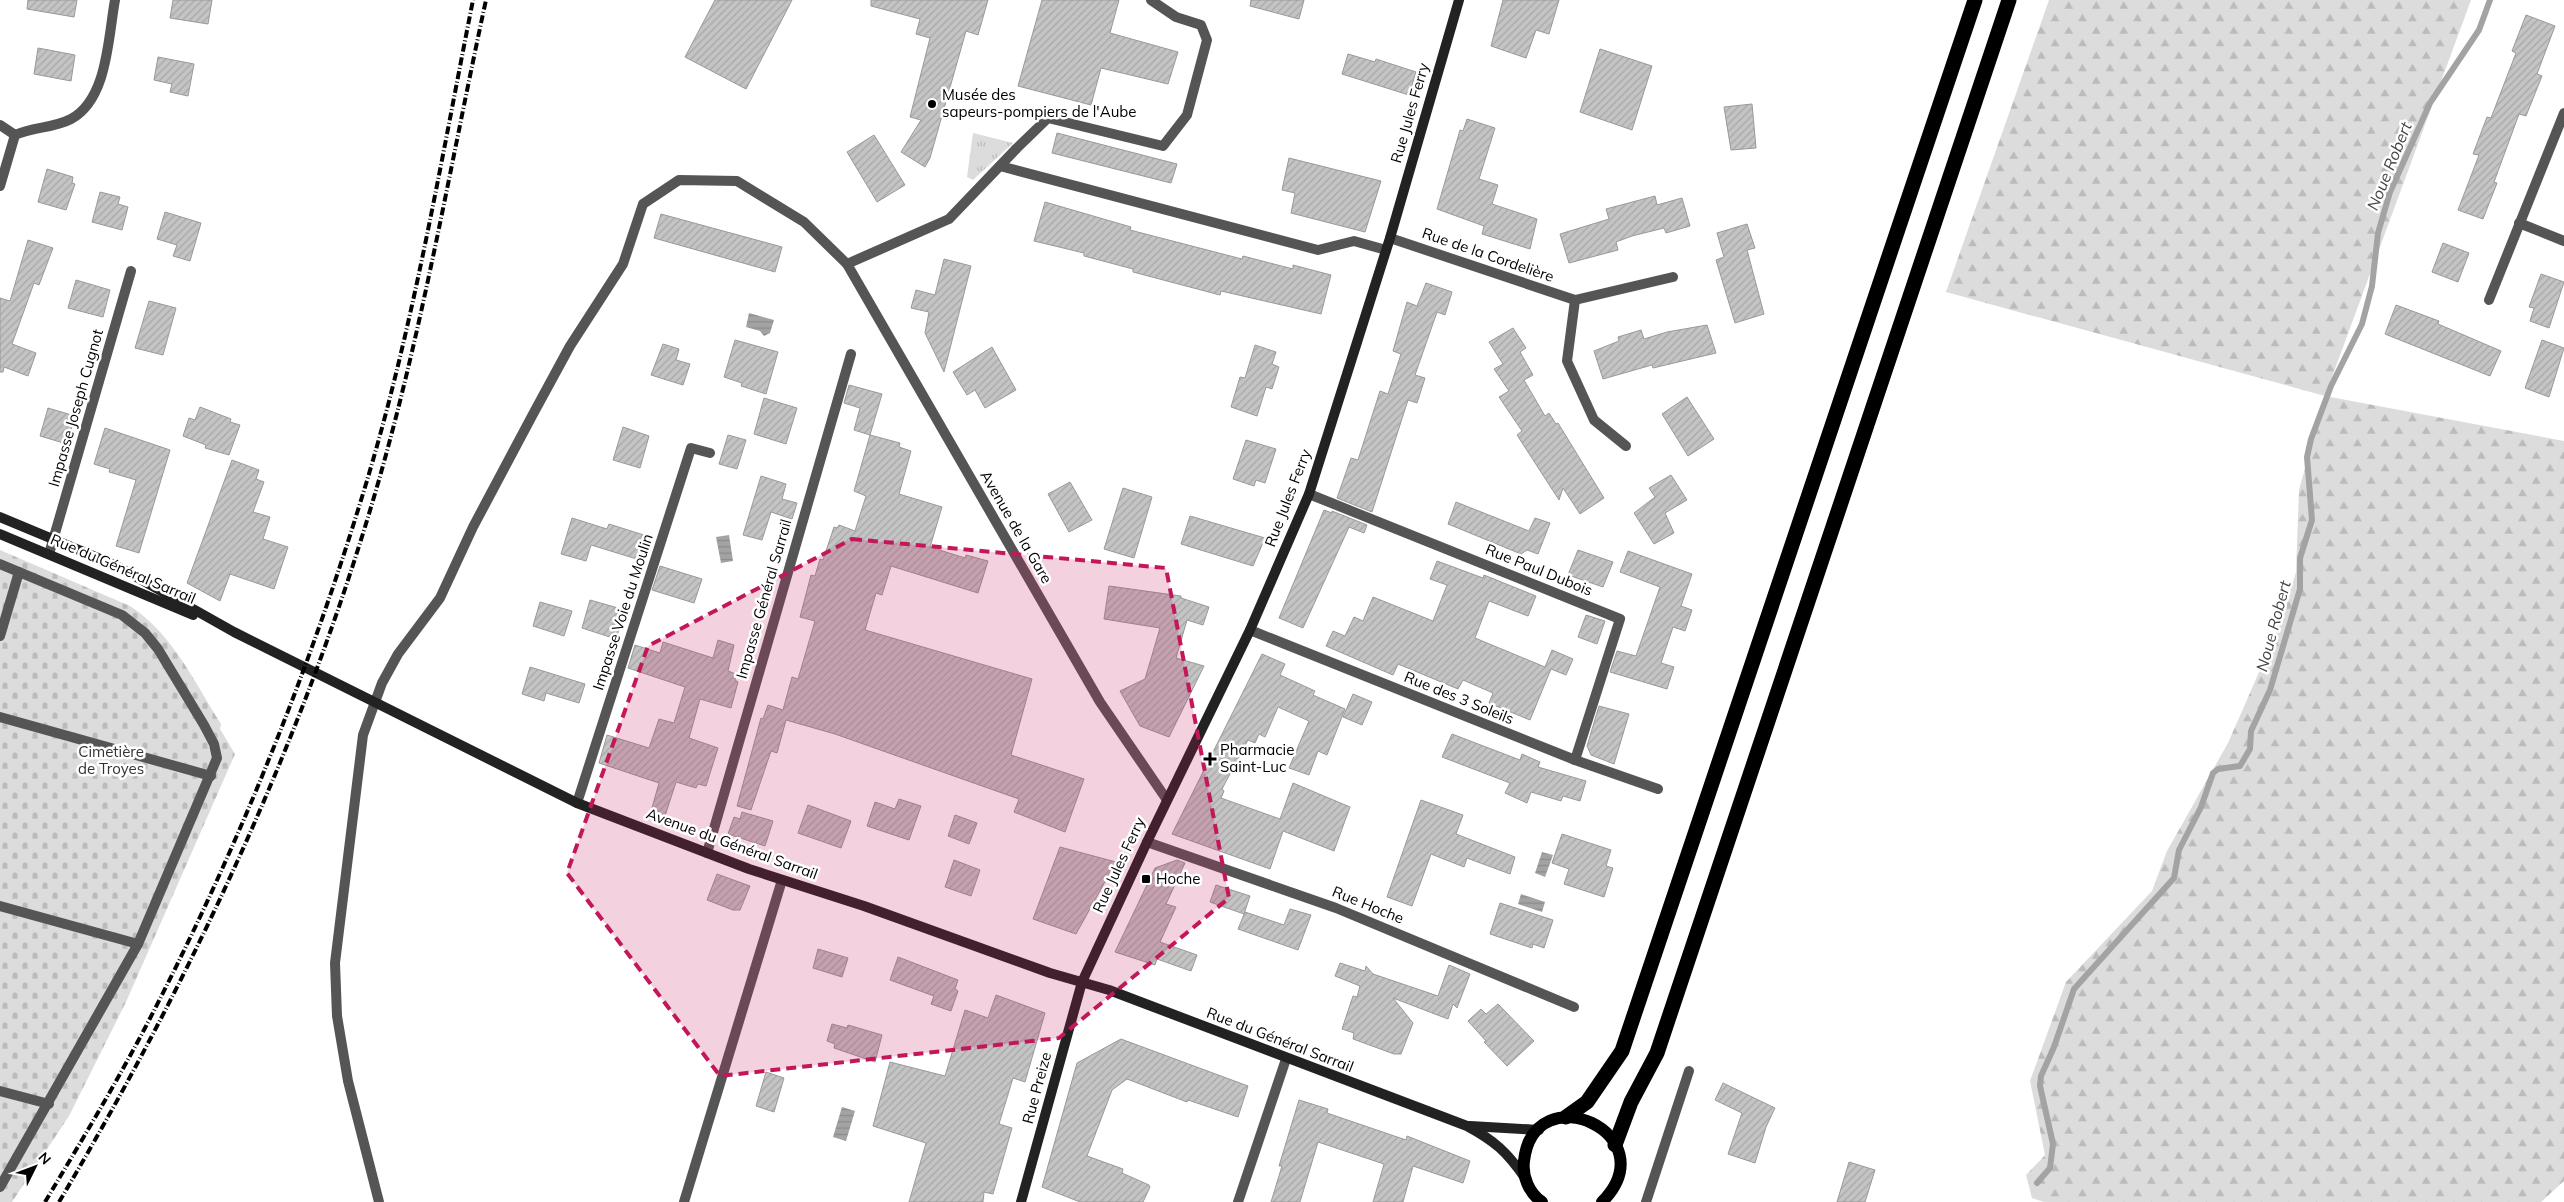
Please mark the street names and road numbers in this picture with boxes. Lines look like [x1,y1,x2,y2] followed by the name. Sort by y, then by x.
[1386,61,1433,165] street label: Rue Jules Ferry
[1420,223,1557,286] street label: Rue de la Cordelière
[44,327,107,489] street label: Impasse Joseph Cugnot
[1260,446,1315,549] street label: Rue Jules Ferry
[976,467,1056,587] street label: Avenue de la Gare
[732,517,795,681] street label: Impasse Général Sarrail
[48,529,199,608] street label: Rue du Général Sarrail
[588,531,657,692] street label: Impasse Voie du Moulin
[1483,539,1596,600] street label: Rue Paul Dubois
[1401,667,1517,728] street label: Rue des 3 Soleils
[644,804,820,883] street label: Avenue du Général Sarrail
[1088,814,1149,916] street label: Rue Jules Ferry
[1330,882,1407,927] street label: Rue Hoche
[1204,1003,1356,1076] street label: Rue du Général Sarrail
[1018,1050,1055,1126] street label: Rue Preize

